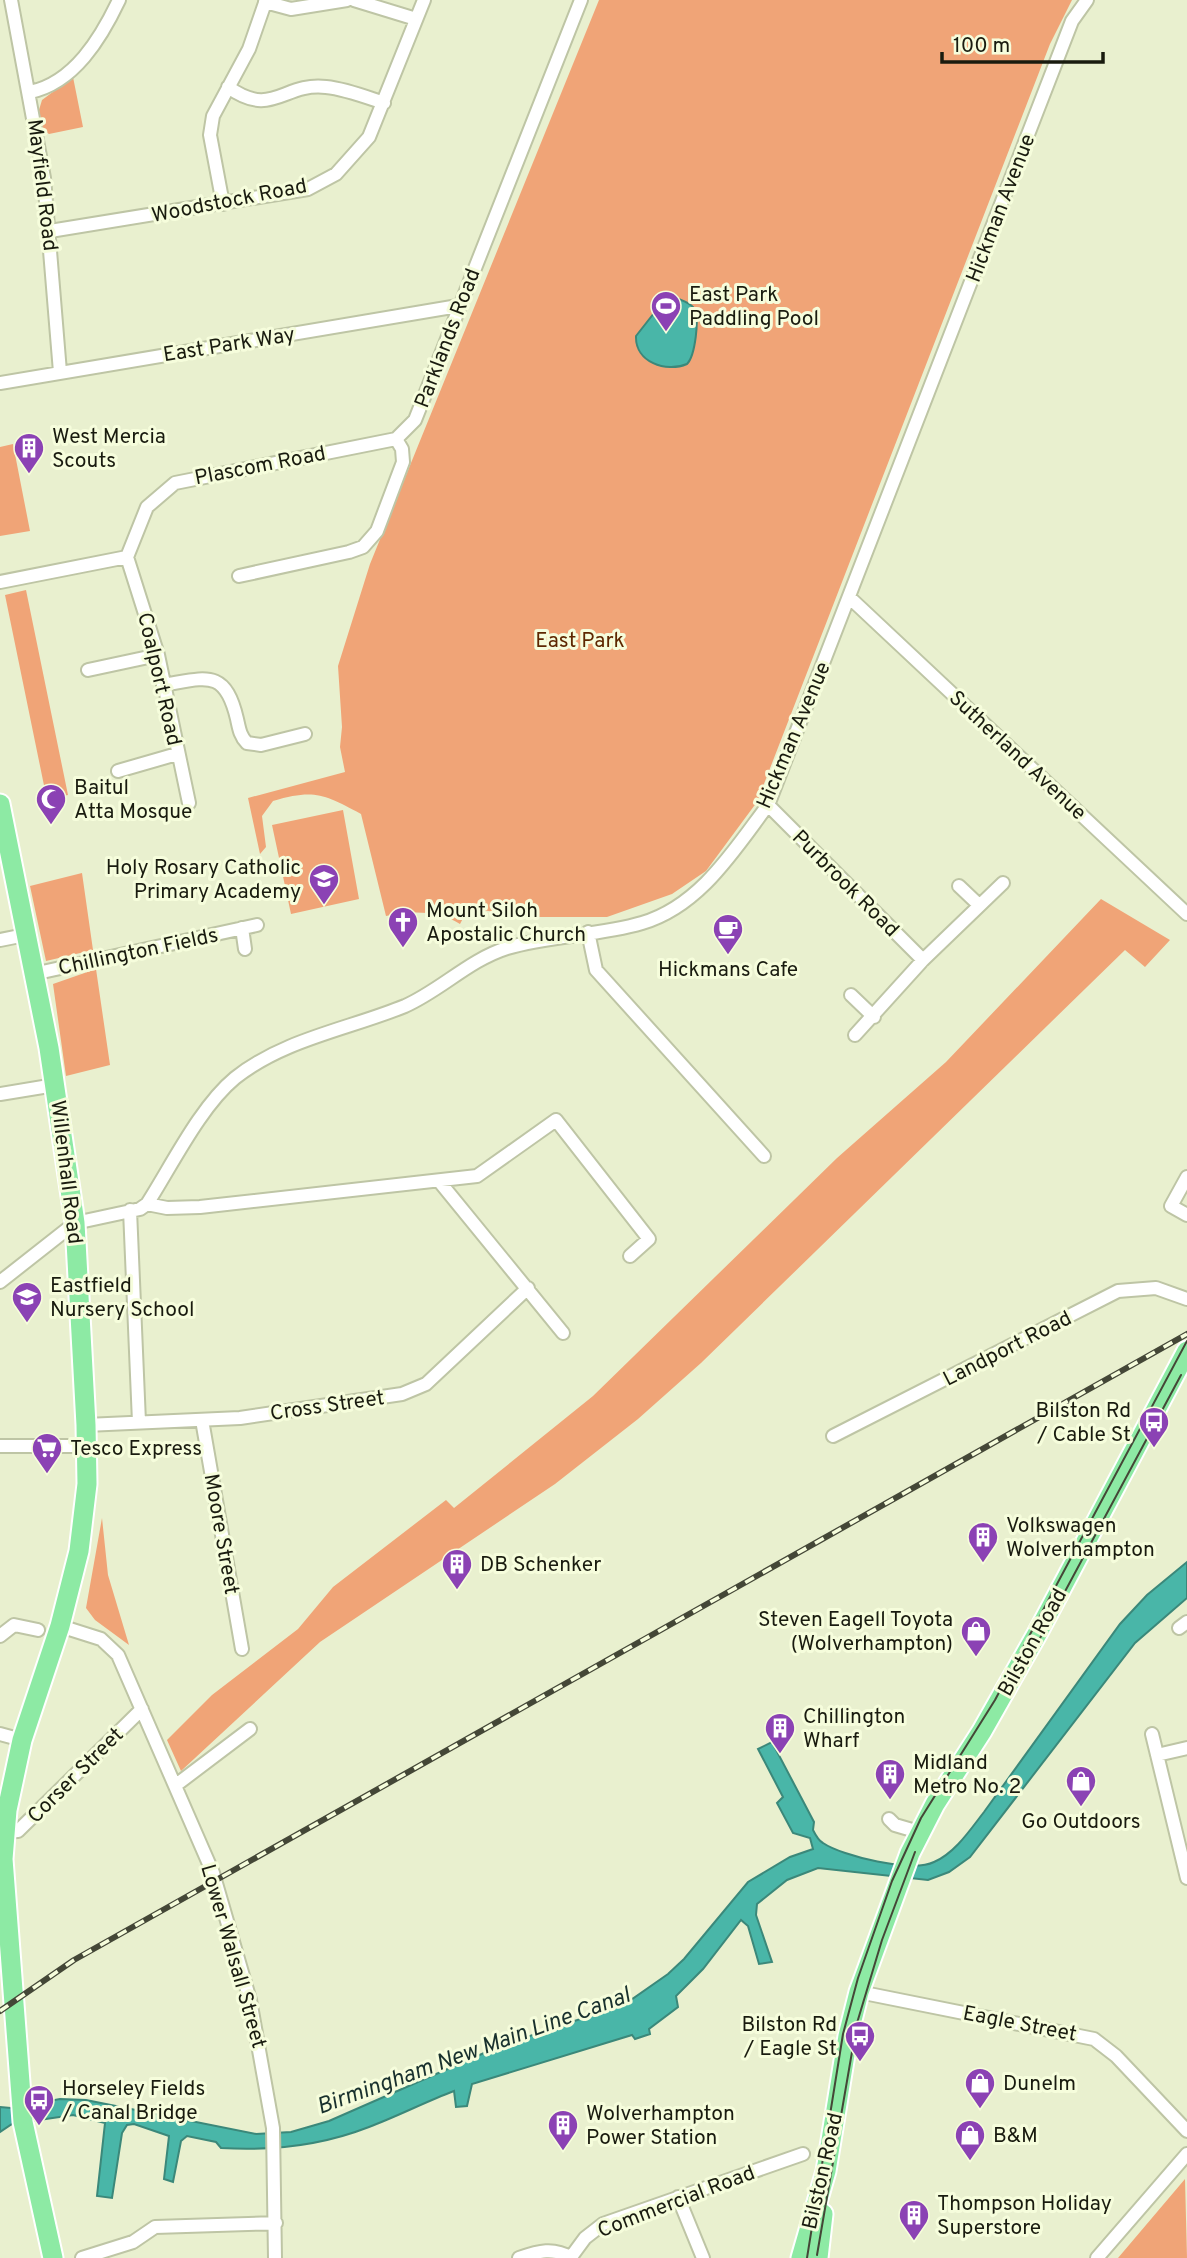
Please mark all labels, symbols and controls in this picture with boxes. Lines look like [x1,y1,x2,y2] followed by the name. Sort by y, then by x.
[942,21,1103,65] scale bar
[953,33,1010,60] text: 100 m
[20,118,63,253] street label: Mayfield Road
[961,130,1042,287] street label: Hickman Avenue
[149,173,309,230] street label: Woodstock Road
[409,265,487,412] street label: Parklands Road
[689,282,819,333] place label: East Park Paddling Pool
[649,289,683,333] sports icon: East Park Paddling Pool
[161,322,297,369] street label: East Park Way
[52,424,166,475] place label: West Mercia Scouts
[12,431,46,475] building icon: West Mercia Scouts
[192,441,328,492] street label: Plascom Road
[130,610,187,749] street label: Coalport Road
[535,628,625,655] park label: East Park
[751,658,838,813] street label: Hickman Avenue
[942,685,1092,827] street label: Sutherland Avenue
[74,775,192,826] place label: Baitul Atta Mosque
[34,782,68,826] mosque icon: Baitul Atta Mosque
[786,825,904,943] street label: Purbrook Road
[106,855,301,906] place label: Holy Rosary Catholic Primary Academy
[307,862,341,906] school or university icon: Holy Rosary Catholic Primary Academy
[426,898,586,949] place label: Mount Siloh Apostalic Church
[386,905,420,949] church icon: Mount Siloh Apostalic Church
[711,912,745,956] cafe icon: Hickmans Cafe
[56,922,221,983] street label: Chillington Fields
[658,957,798,984] place label: Hickmans Cafe
[43,1099,88,1246] street label: Willenhall Road
[50,1273,194,1324] place label: Eastfield Nursery School
[10,1280,44,1324] school or university icon: Eastfield Nursery School
[939,1305,1077,1393] street label: Landport Road
[268,1385,386,1428] street label: Cross Street
[1035,1398,1131,1449] place label: Bilston Rd / Cable St
[1137,1405,1171,1449] bus stop icon: Bilston Rd / Cable St
[30,1431,64,1475] supermarket icon: Tesco Express
[70,1436,202,1463] place label: Tesco Express
[197,1472,244,1597] street label: Moore Street
[1006,1513,1155,1564] place label: Volkswagen Wolverhampton
[966,1520,1000,1564] building icon: Volkswagen Wolverhampton
[440,1547,474,1591] building icon: DB Schenker
[480,1552,601,1579] place label: DB Schenker
[993,1584,1074,1701] street label: Bilston Road
[758,1607,953,1658] place label: Steven Eagell Toyota (Wolverhampton)
[959,1614,993,1658] shop icon: Steven Eagell Toyota (Wolverhampton)
[803,1704,905,1755] place label: Chillington Wharf
[763,1711,797,1755] building icon: Chillington Wharf
[22,1722,130,1830] street label: Corser Street
[913,1750,1021,1801] place label: Midland Metro No. 2
[873,1757,907,1801] building icon: Midland Metro No. 2
[1064,1764,1098,1808] shop icon: Go Outdoors
[1021,1809,1141,1836] place label: Go Outdoors
[193,1861,272,2052] street label: Lower Walsall Street
[313,1982,636,2123] water label: Birmingham New Main Line Canal
[961,2000,1079,2049] street label: Eagle Street
[741,2012,837,2063] place label: Bilston Rd / Eagle St
[843,2019,877,2063] bus stop icon: Bilston Rd / Eagle St
[963,2066,997,2110] shop icon: Dunelm
[1003,2071,1076,2098] place label: Dunelm
[61,2076,205,2127] place label: Horseley Fields / Canal Bridge
[22,2083,56,2127] bus stop icon: Horseley Fields / Canal Bridge
[586,2101,735,2152] place label: Wolverhampton Power Station
[546,2108,580,2152] building icon: Wolverhampton Power Station
[797,2110,850,2232] street label: Bilston Road
[953,2118,987,2162] shop icon: B&M
[993,2123,1038,2150] place label: B&M
[594,2160,759,2245] street label: Commercial Road
[937,2191,1112,2242] place label: Thompson Holiday Superstore
[897,2198,931,2242] building icon: Thompson Holiday Superstore

